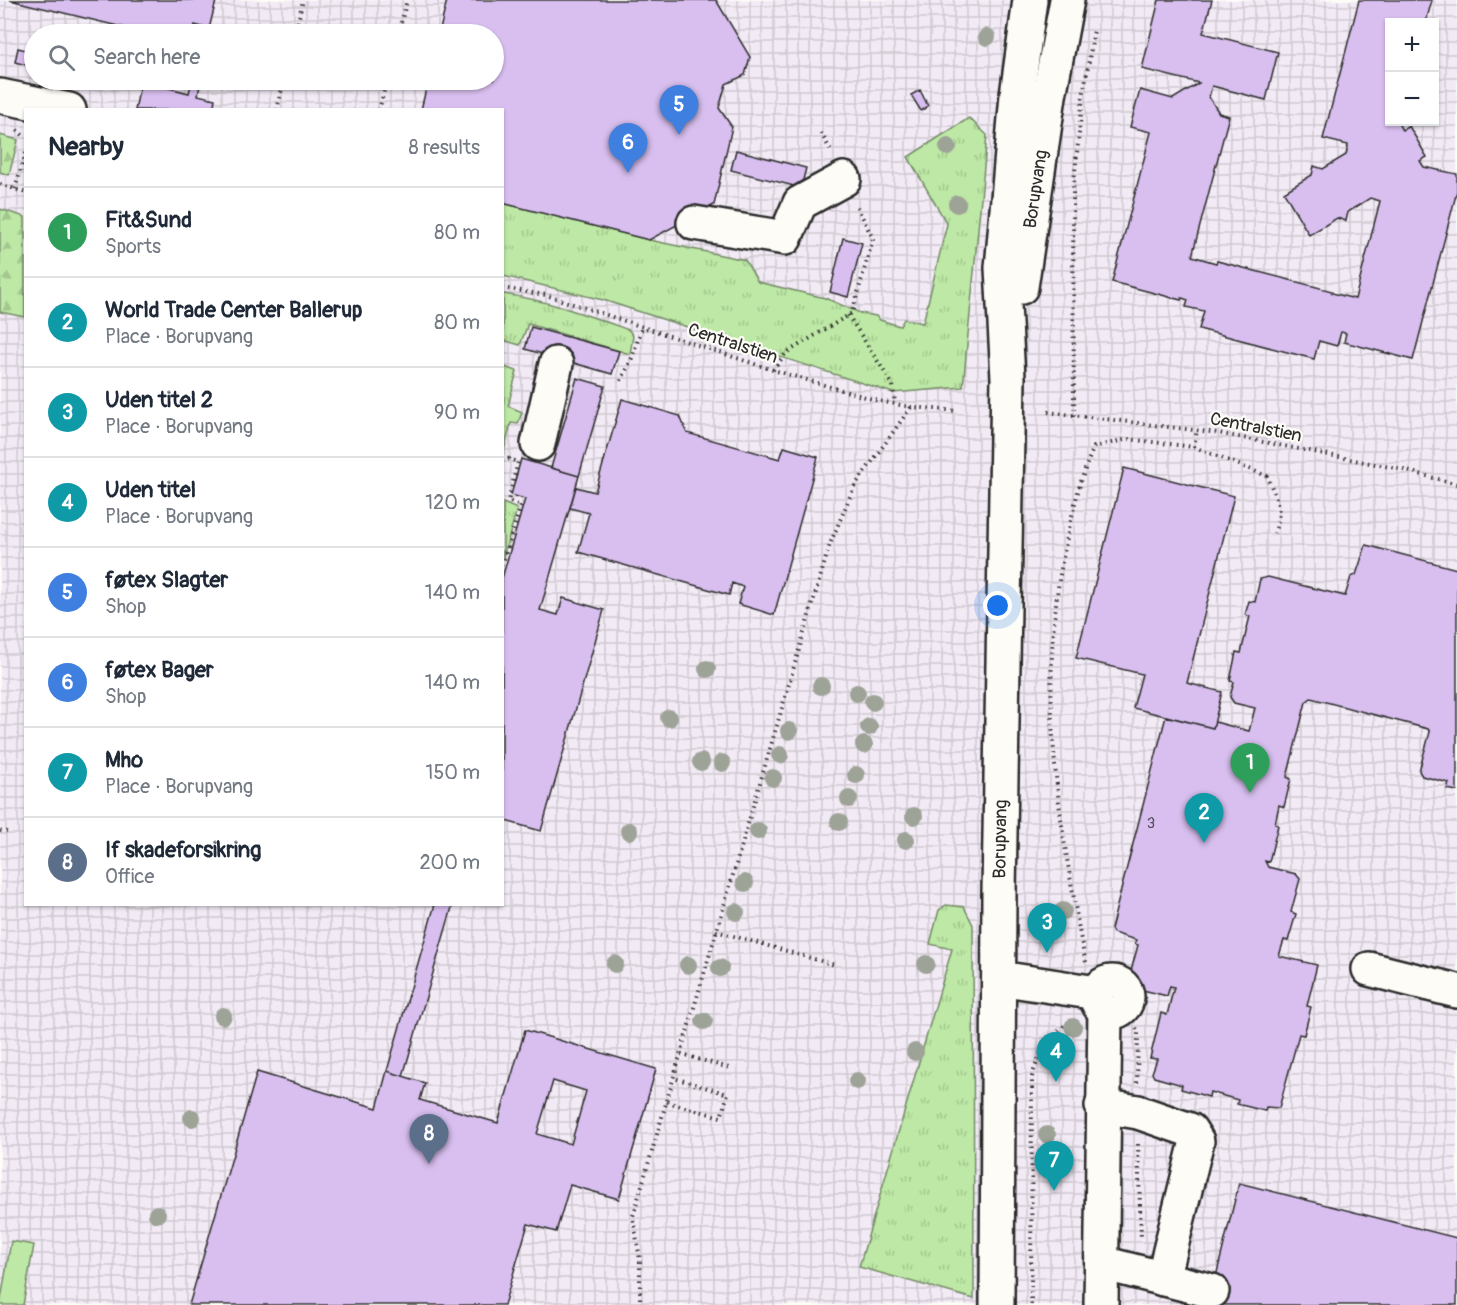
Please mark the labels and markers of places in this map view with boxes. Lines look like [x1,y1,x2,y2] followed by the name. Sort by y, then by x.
[660,86,698,135] pin: 5
[608,124,648,173] pin: 6
[1230,744,1270,793] pin: 1
[1184,794,1224,843] pin: 2
[1028,904,1066,953] pin: 3
[1036,1032,1076,1082] pin: 4
[410,1114,448,1164] pin: 8
[1034,1142,1074,1191] pin: 7

